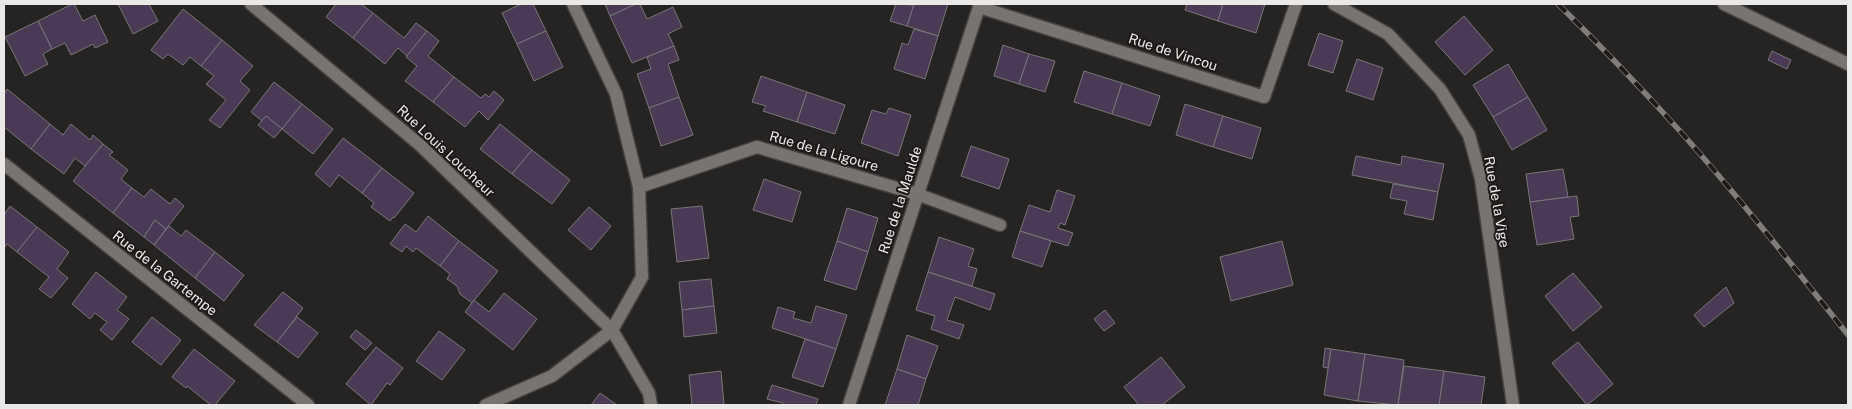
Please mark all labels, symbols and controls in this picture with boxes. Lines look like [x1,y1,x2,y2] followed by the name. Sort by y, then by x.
[1127,30,1219,74] street label: Rue de Vincou
[394,102,498,200] street label: Rue Louis Loucheur
[768,128,881,174] street label: Rue de la Ligoure
[875,144,925,256] street label: Rue de la Maulde
[1481,155,1513,249] street label: Rue de la Vige
[110,227,221,319] street label: Rue de la Gartempe

